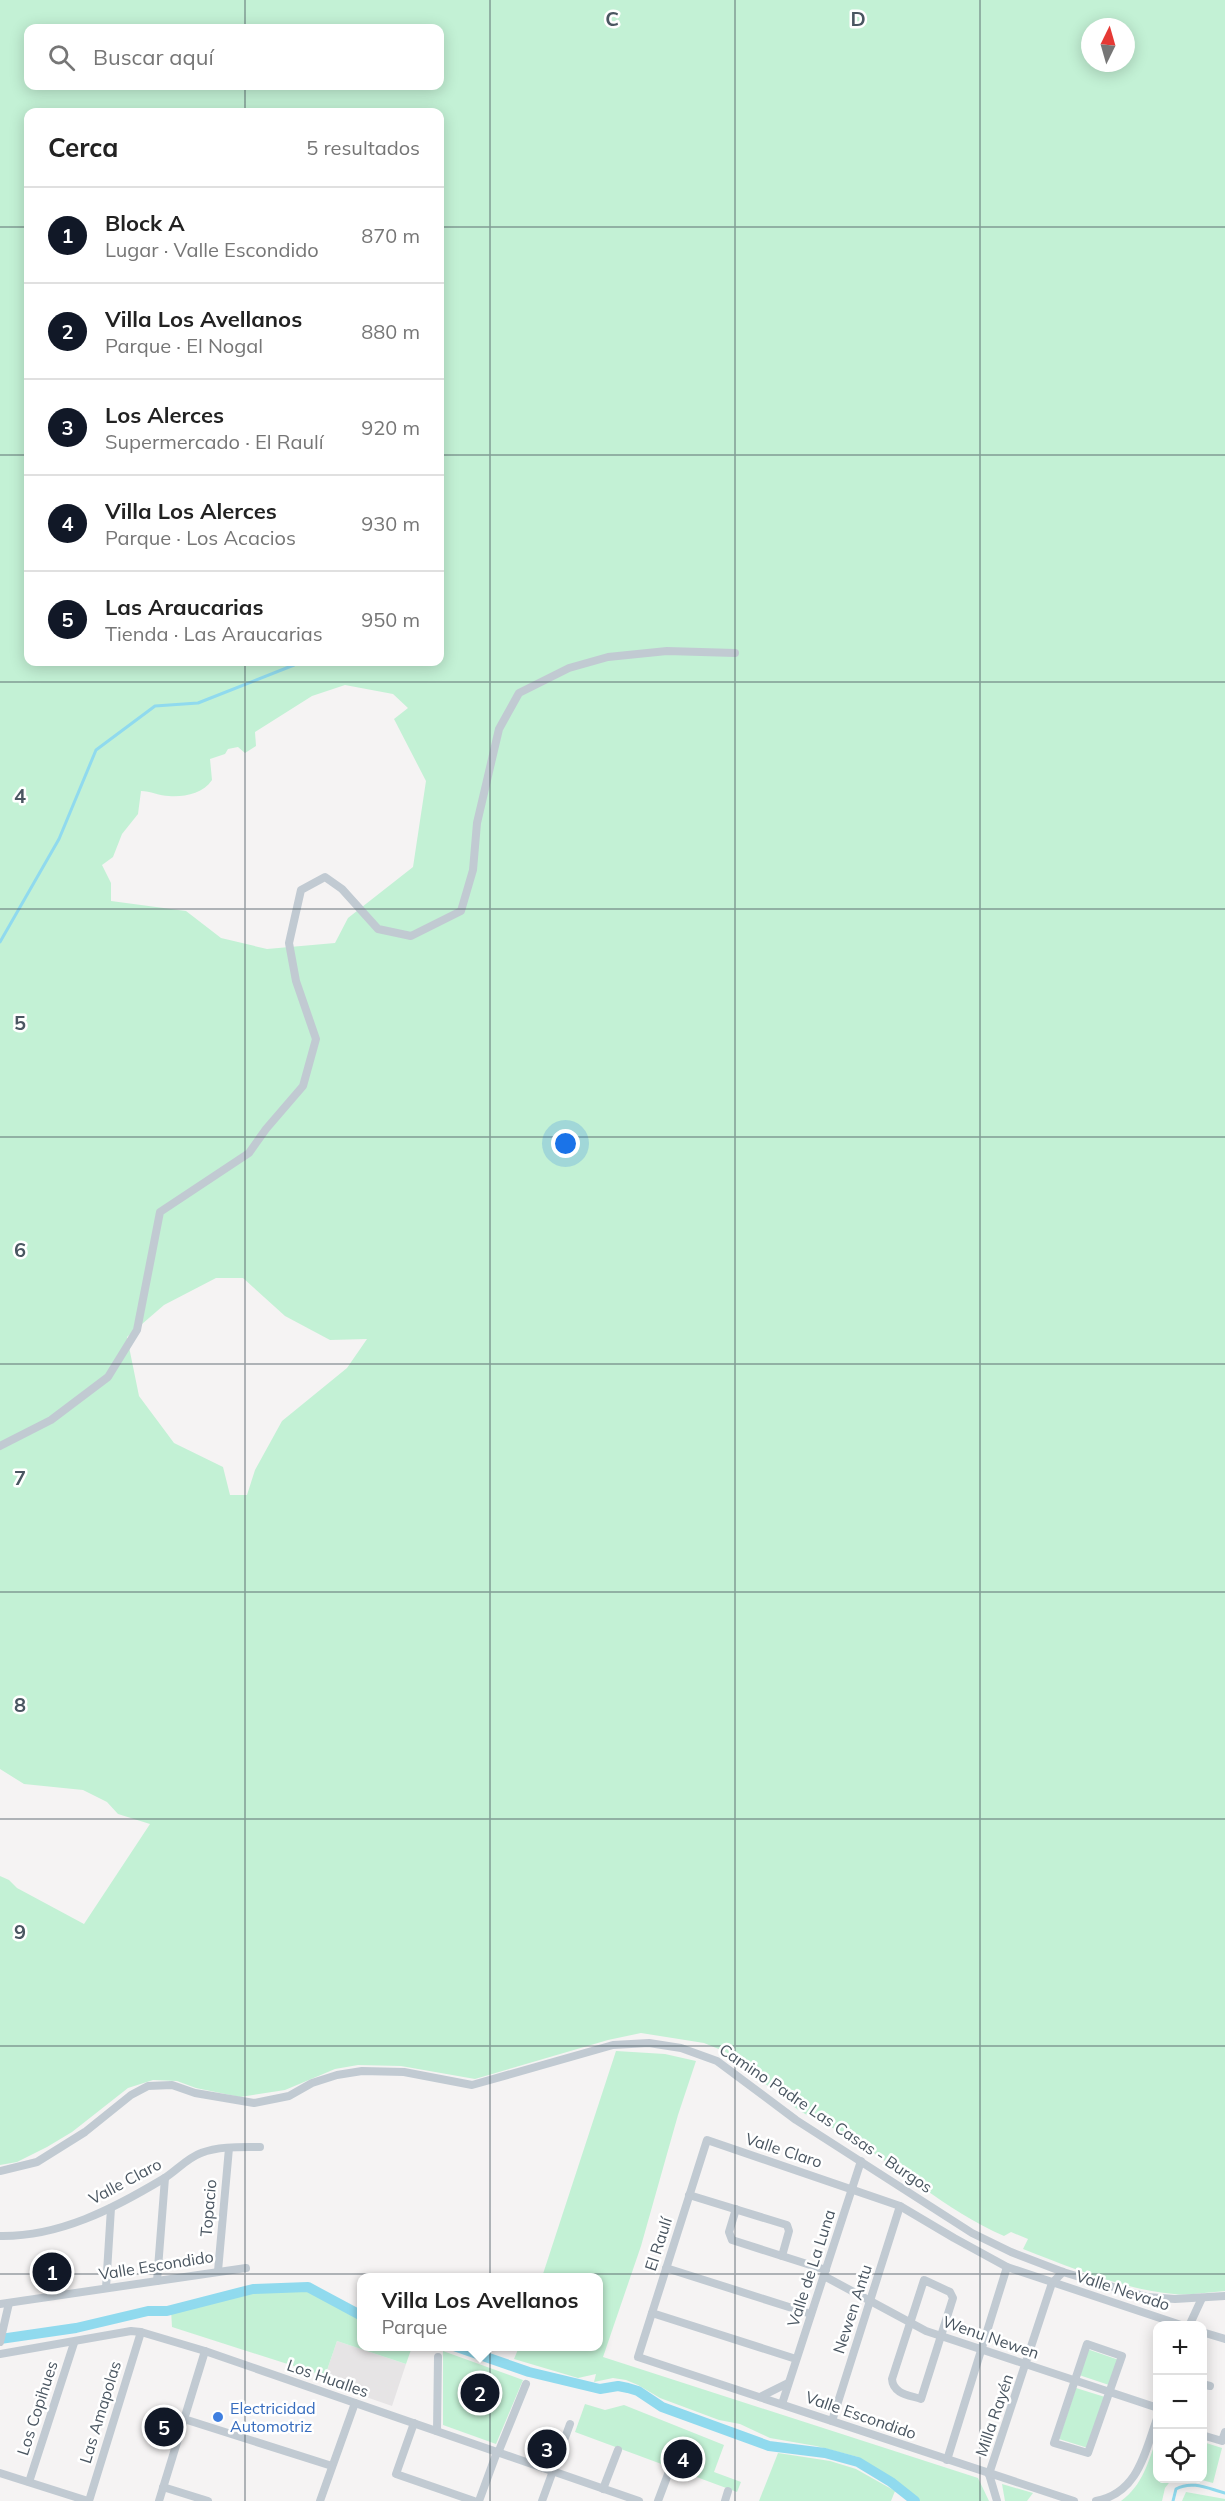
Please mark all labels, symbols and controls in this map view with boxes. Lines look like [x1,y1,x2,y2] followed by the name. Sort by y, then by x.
[605,6,619,31] text: C
[850,6,866,31] text: D
[1081,18,1135,72] north arrow
[24,24,444,90] search box
[45,41,78,74] icon: search
[93,43,214,71] text: Buscar aquí
[48,131,118,164] text: Cerca
[306,135,420,160] text: 5 resultados
[105,209,185,237] text: Block A
[62,223,74,248] text: 1
[361,223,420,248] text: 870 m
[105,237,319,262] text: Lugar · Valle Escondido
[105,305,302,333] text: Villa Los Avellanos
[62,319,74,344] text: 2
[361,319,420,344] text: 880 m
[105,333,263,358] text: Parque · El Nogal
[105,401,224,429] text: Los Alerces
[62,415,74,440] text: 3
[361,415,420,440] text: 920 m
[105,429,324,454] text: Supermercado · El Raulí
[105,497,277,525] text: Villa Los Alerces
[62,511,74,536] text: 4
[361,511,420,536] text: 930 m
[105,525,296,550] text: Parque · Los Acacios
[105,593,264,621] text: Las Araucarias
[62,607,74,632] text: 5
[361,607,420,632] text: 950 m
[105,621,323,646] text: Tienda · Las Araucarias
[14,783,26,808] text: 4
[14,1010,26,1035] text: 5
[551,1129,580,1158] your location
[14,1237,26,1262] text: 6
[14,1465,26,1490] text: 7
[14,1692,26,1717] text: 8
[14,1919,26,1944] text: 9
[716,2039,936,2197] street label: Camino Padre Las Casas - Burgos
[743,2128,825,2172] street label: Valle Claro
[85,2153,165,2209] street label: Valle Claro
[196,2178,220,2238] street label: Topacio
[783,2207,839,2329] street label: Valle de La Luna
[640,2214,676,2273] street label: El Raulí
[97,2246,215,2284] street label: Valle Escondido
[32,2250,72,2294] pin: 1
[828,2262,876,2356] street label: Newen Antu
[1074,2265,1172,2315] street label: Valle Nevado
[357,2273,603,2351] popup
[381,2286,579,2314] text: Villa Los Avellanos
[940,2311,1042,2363] street label: Wenu Newen
[381,2314,448,2339] text: Parque
[1153,2321,1207,2483] map controls
[1153,2321,1207,2375] button: +
[284,2355,372,2401] street label: Los Hualles
[12,2358,62,2458] street label: Los Copihues
[75,2358,125,2466] street label: Las Amapolas
[460,2370,500,2416] pin: 2
[971,2371,1017,2459] street label: Milla Rayén
[1153,2375,1207,2429] button: −
[803,2387,919,2443] street label: Valle Escondido
[230,2398,316,2436] place label: Electricidad Automotriz
[144,2404,184,2450] pin: 5
[211,2410,225,2424] marker: Electricidad Automotriz
[528,2426,566,2472] pin: 3
[1153,2429,1207,2483] button: locate
[664,2436,702,2482] pin: 4

